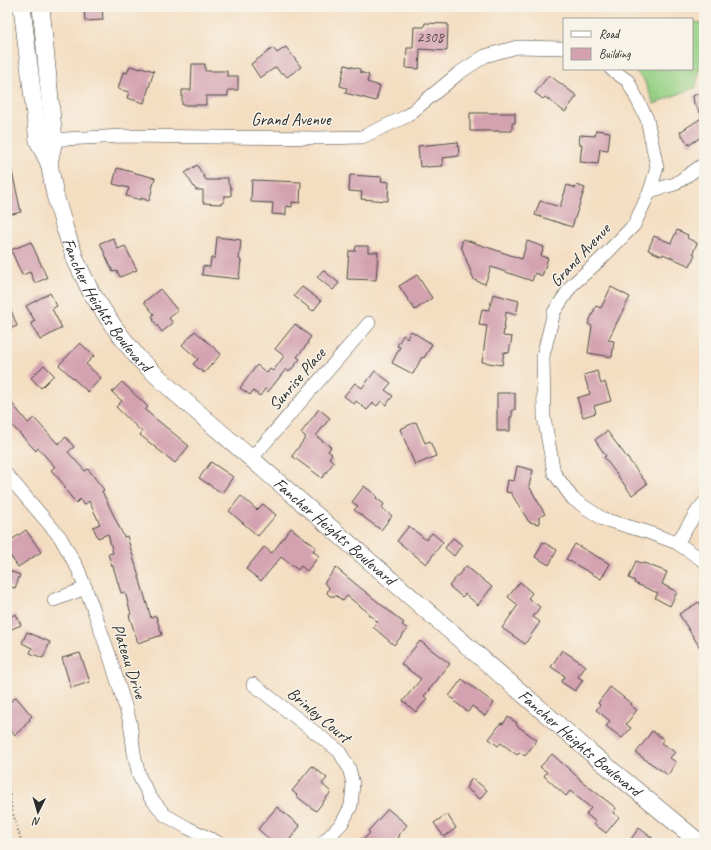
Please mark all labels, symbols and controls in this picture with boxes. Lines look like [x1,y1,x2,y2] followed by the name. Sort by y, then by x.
[563,18,693,70] legend
[599,26,621,42] text: Road
[416,28,445,47] house number: 2308
[599,46,631,62] text: Building
[251,109,332,130] street label: Grand Avenue
[545,218,616,291] street label: Grand Avenue
[58,235,158,378] street label: Fancher Heights Boulevard
[264,342,331,415] street label: Sunrise Place
[269,472,402,591] street label: Fancher Heights Boulevard
[107,621,151,702] street label: Plateau Drive
[283,682,357,749] street label: Brinley Court
[514,685,648,802] street label: Fancher Heights Boulevard
[18,792,58,832] north arrow
[31,815,41,829] text: N

